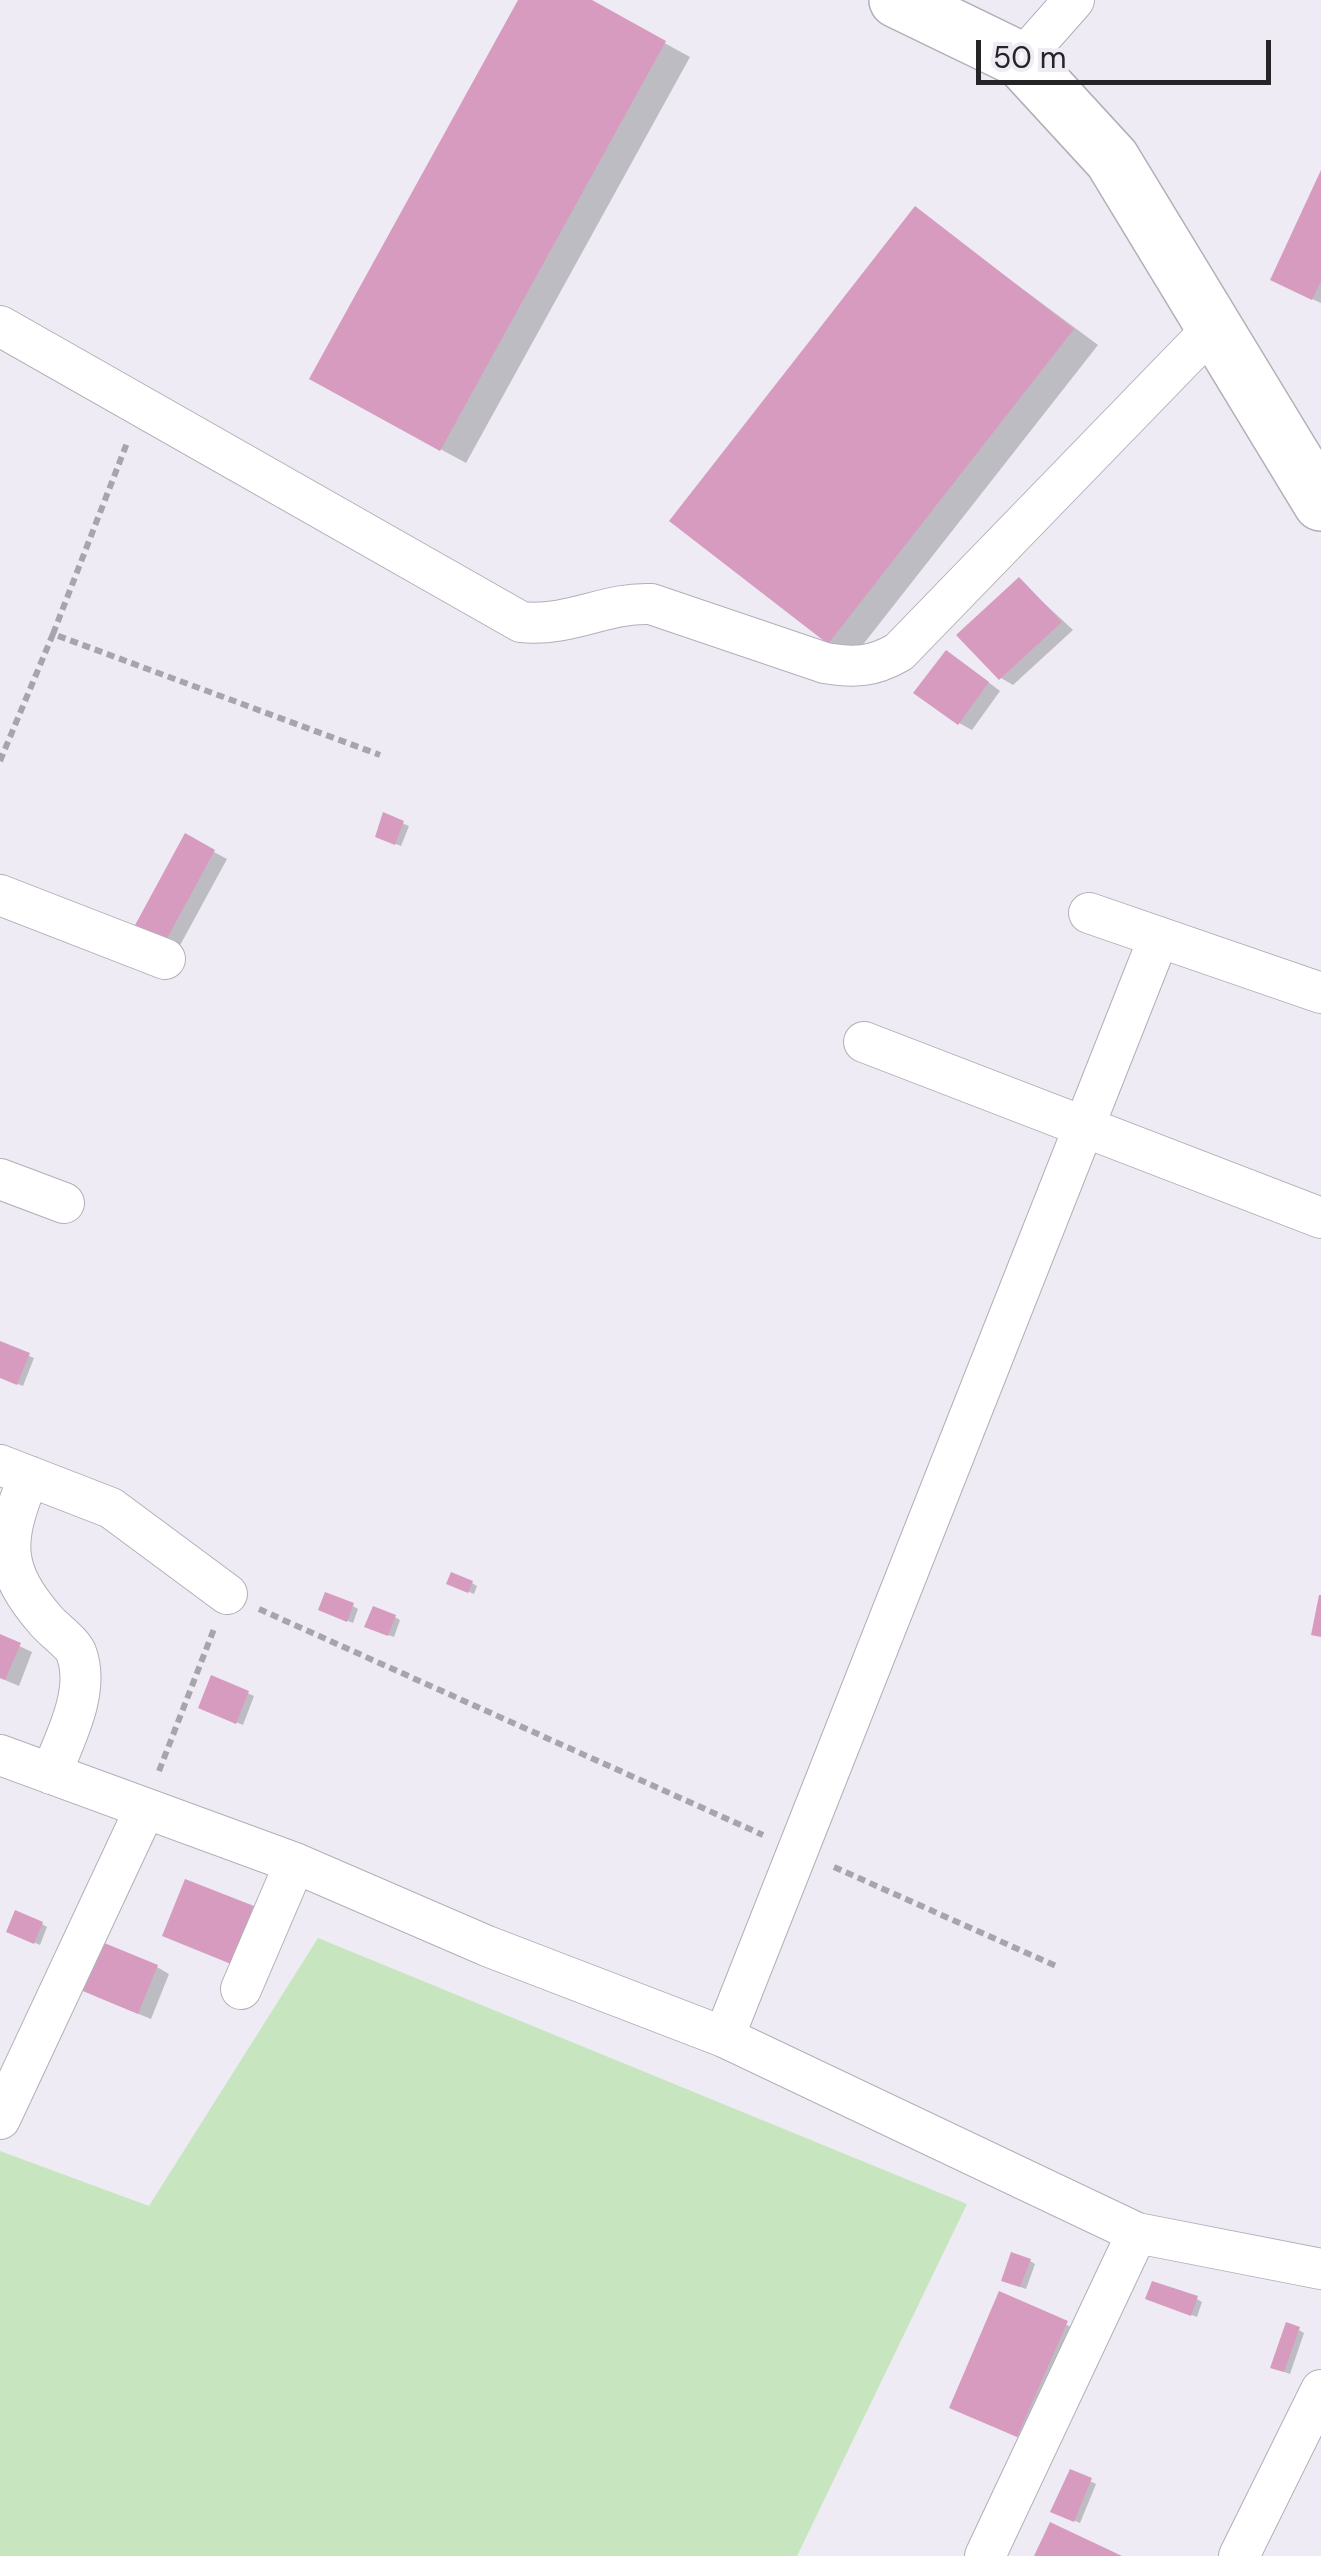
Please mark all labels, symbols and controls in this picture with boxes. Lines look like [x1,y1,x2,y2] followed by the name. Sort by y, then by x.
[981,20,1276,82] scale bar
[993,38,1067,77] text: 50 m

